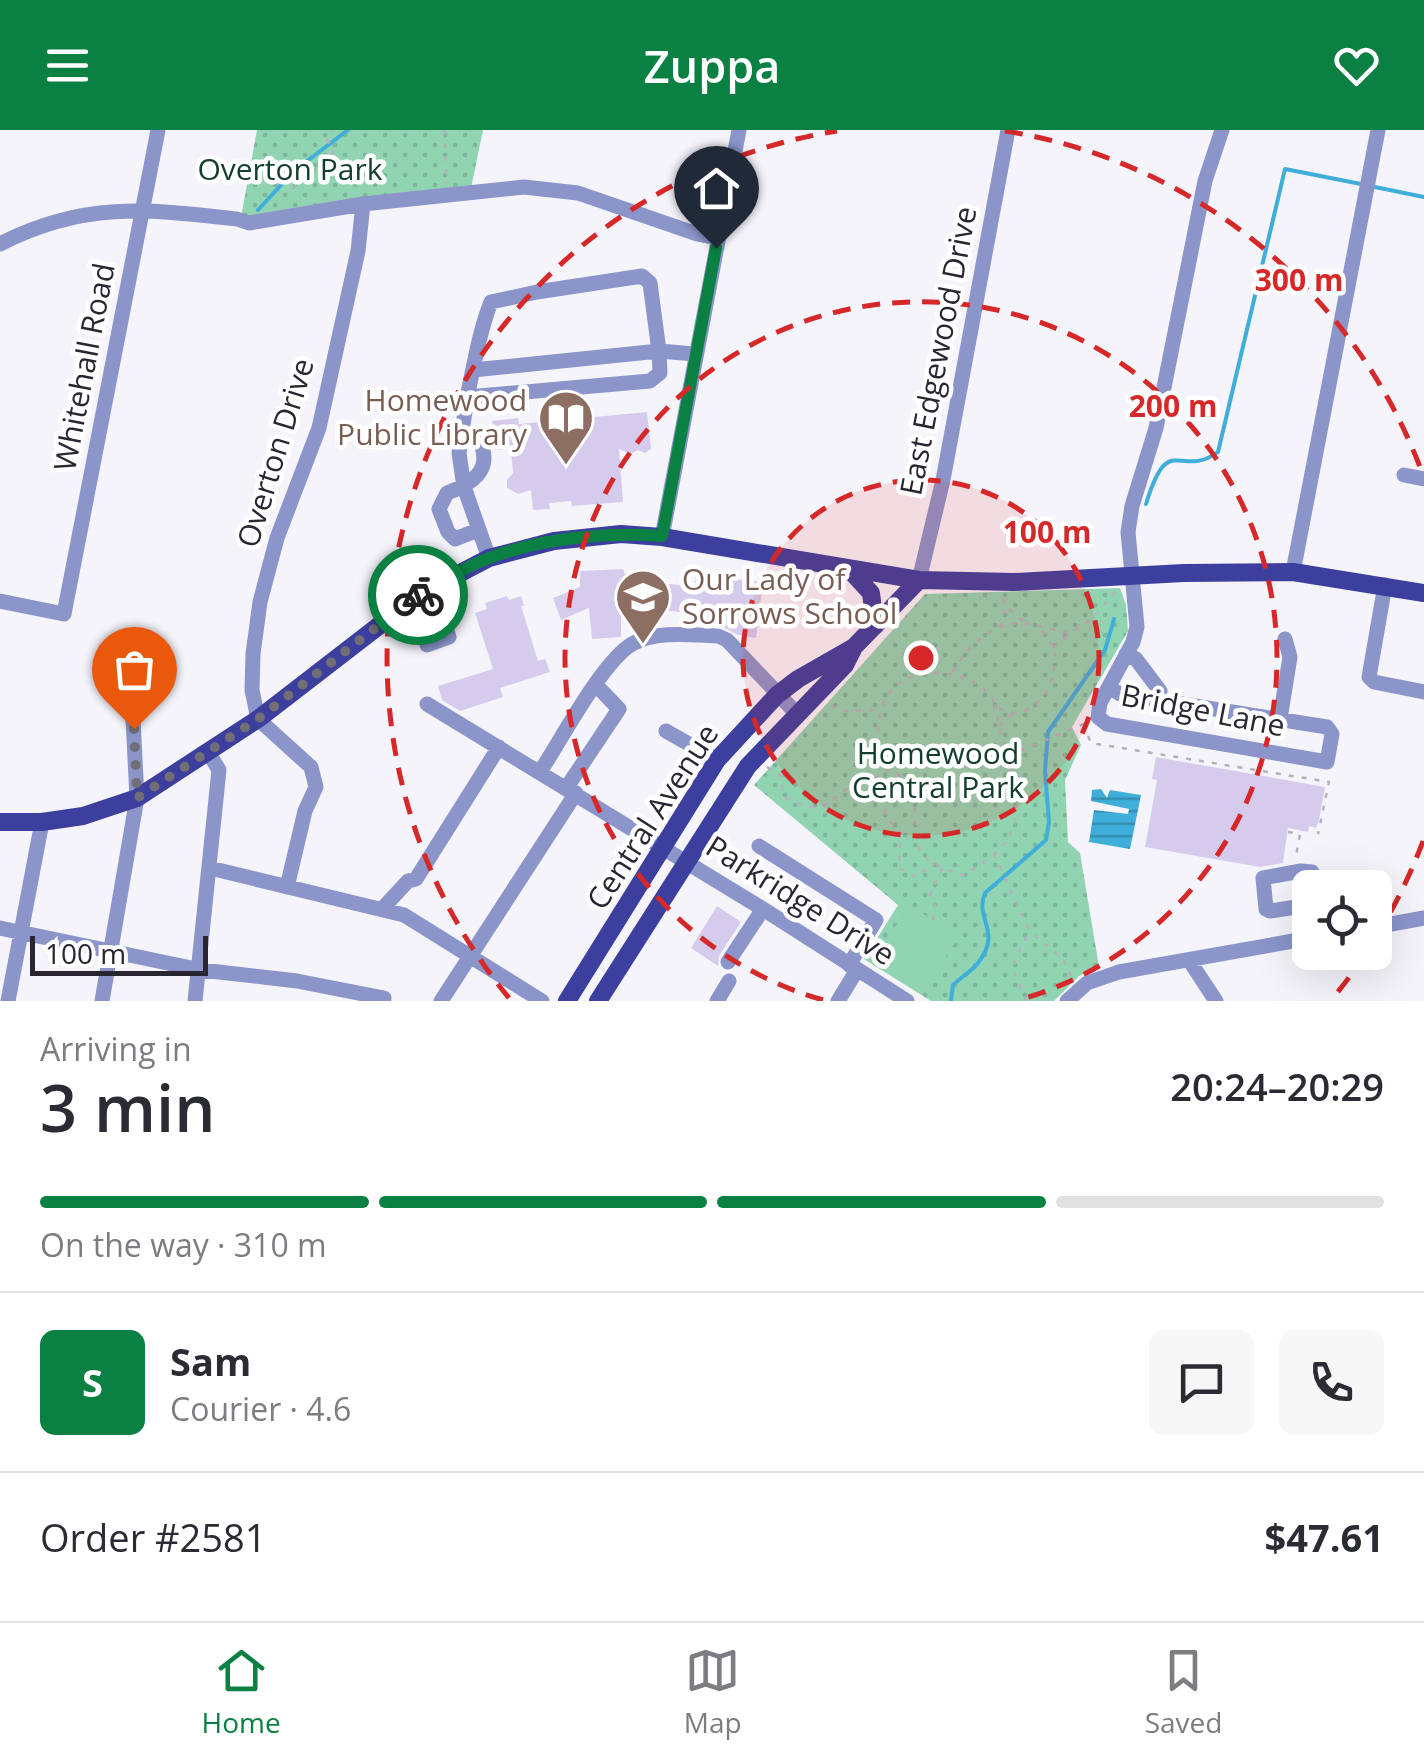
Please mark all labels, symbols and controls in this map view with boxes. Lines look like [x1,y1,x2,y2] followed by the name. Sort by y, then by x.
[644,35,780,96] text: Zuppa
[40,38,95,93] icon: menu
[1329,38,1384,93] icon: heart
[674,146,759,249] pin
[197,148,383,189] park label: Overton Park
[689,161,744,216] icon: home
[889,203,986,499] street label: East Edgewood Drive
[43,259,124,474] street label: Whitehall Road
[1255,259,1343,300] text: 300 m
[226,353,323,552] street label: Overton Drive
[337,379,528,454] place label: Homewood Public Library
[1129,385,1217,426] text: 200 m
[536,388,596,467] library icon: Homewood Public Library
[1003,511,1091,552] text: 100 m
[368,545,468,645] courier
[682,558,897,633] place label: Our Lady of Sorrows School
[613,567,673,646] school or university icon: Our Lady of Sorrows School
[391,568,446,623] icon: bike
[92,627,177,730] pin
[903,640,939,676] centre of rings
[107,642,162,697] icon: bag
[1118,674,1289,745] street label: Bridge Lane
[576,715,727,917] street label: Central Avenue
[852,732,1024,807] park label: Homewood Central Park
[699,825,903,974] street label: Parkridge Drive
[1292,870,1392,970] map controls
[1292,870,1392,970] button: locate
[30,931,208,976] scale bar
[45,934,126,972] text: 100 m
[40,1027,192,1070] text: Arriving in
[1170,1060,1384,1112] text: 20:24–20:29
[40,1063,215,1151] text: 3 min
[40,1223,327,1266] text: On the way · 310 m
[1149,1330,1254,1435] button: chat
[1279,1330,1384,1435] button: phone
[170,1335,251,1387] text: Sam
[82,1356,103,1408] text: S
[170,1387,351,1430] text: Courier · 4.6
[40,1511,267,1563] text: Order #2581
[1265,1511,1384,1563] text: $47.61
[202,1643,281,1741] tab: Home
[684,1643,742,1741] tab: Map
[1145,1643,1222,1741] tab: Saved

